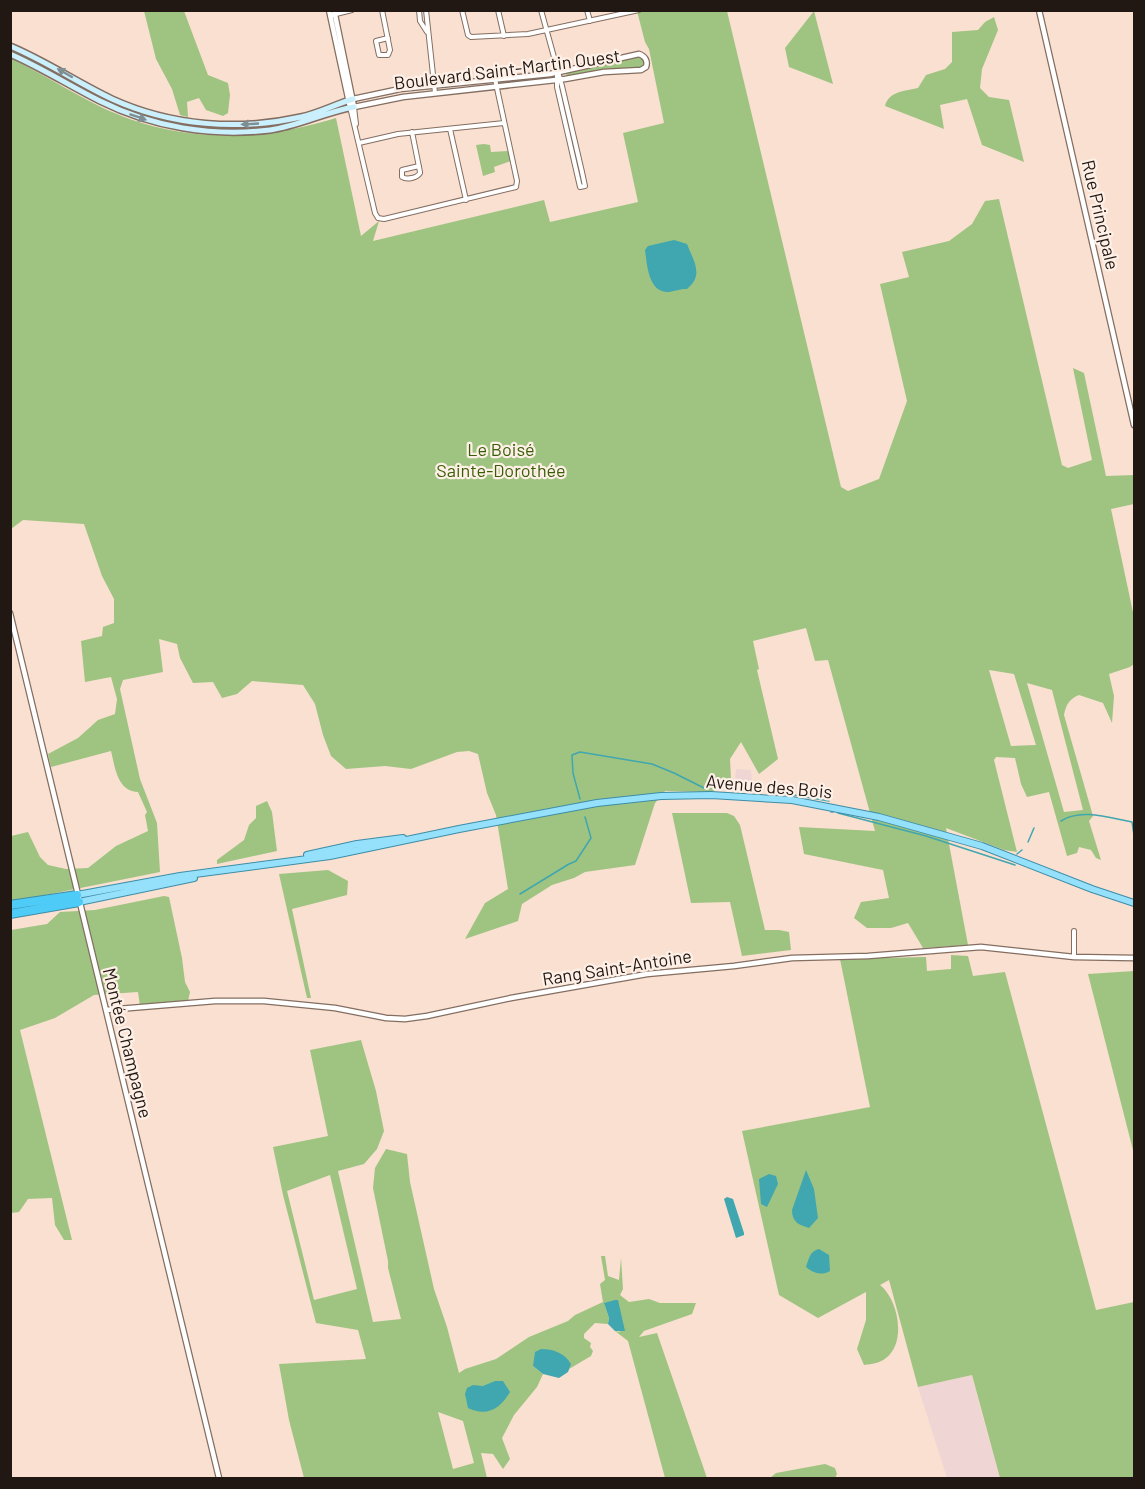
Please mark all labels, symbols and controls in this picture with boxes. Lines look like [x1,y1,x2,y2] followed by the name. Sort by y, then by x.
[392,44,621,94] street label: Boulevard Saint-Martin Ouest
[57,69,74,79] one-way arrow
[129,113,147,122] one-way arrow
[241,119,260,129] one-way arrow
[1078,158,1124,272] street label: Rue Principale
[436,438,566,481] park label: Le Boisé Sainte-Dorothée
[705,770,833,802] street label: Avenue des Bois
[541,944,693,990] street label: Rang Saint-Antoine
[99,965,157,1120] street label: Montée Champagne

